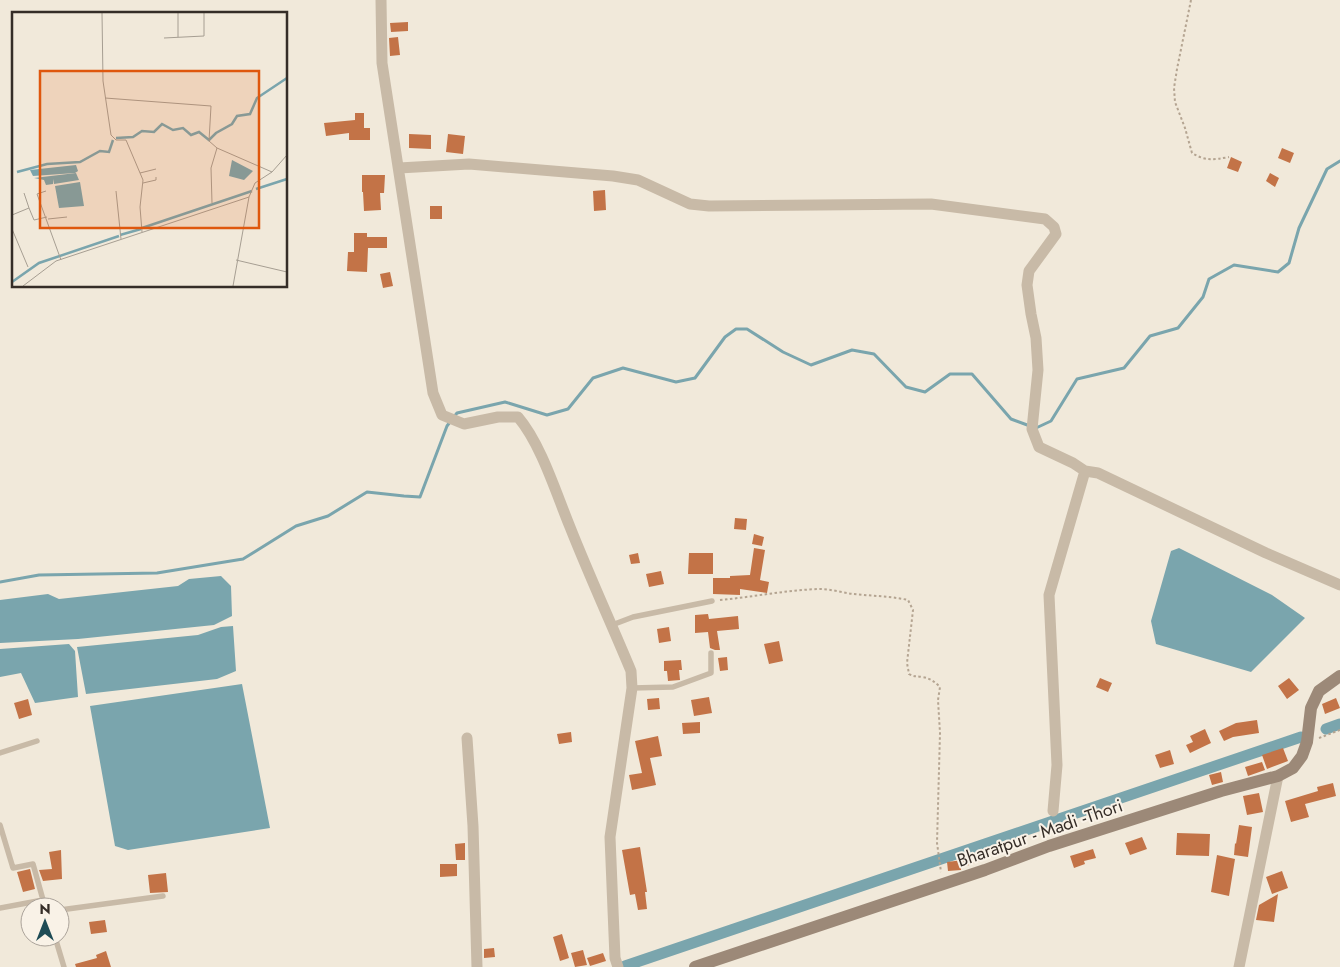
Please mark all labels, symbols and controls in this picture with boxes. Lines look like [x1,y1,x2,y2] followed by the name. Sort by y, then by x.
[12,12,288,288] inset map
[954,792,1126,874] street label: Bharatpur - Madi -Thori
[20,897,70,947] north arrow
[39,899,51,919] text: N

